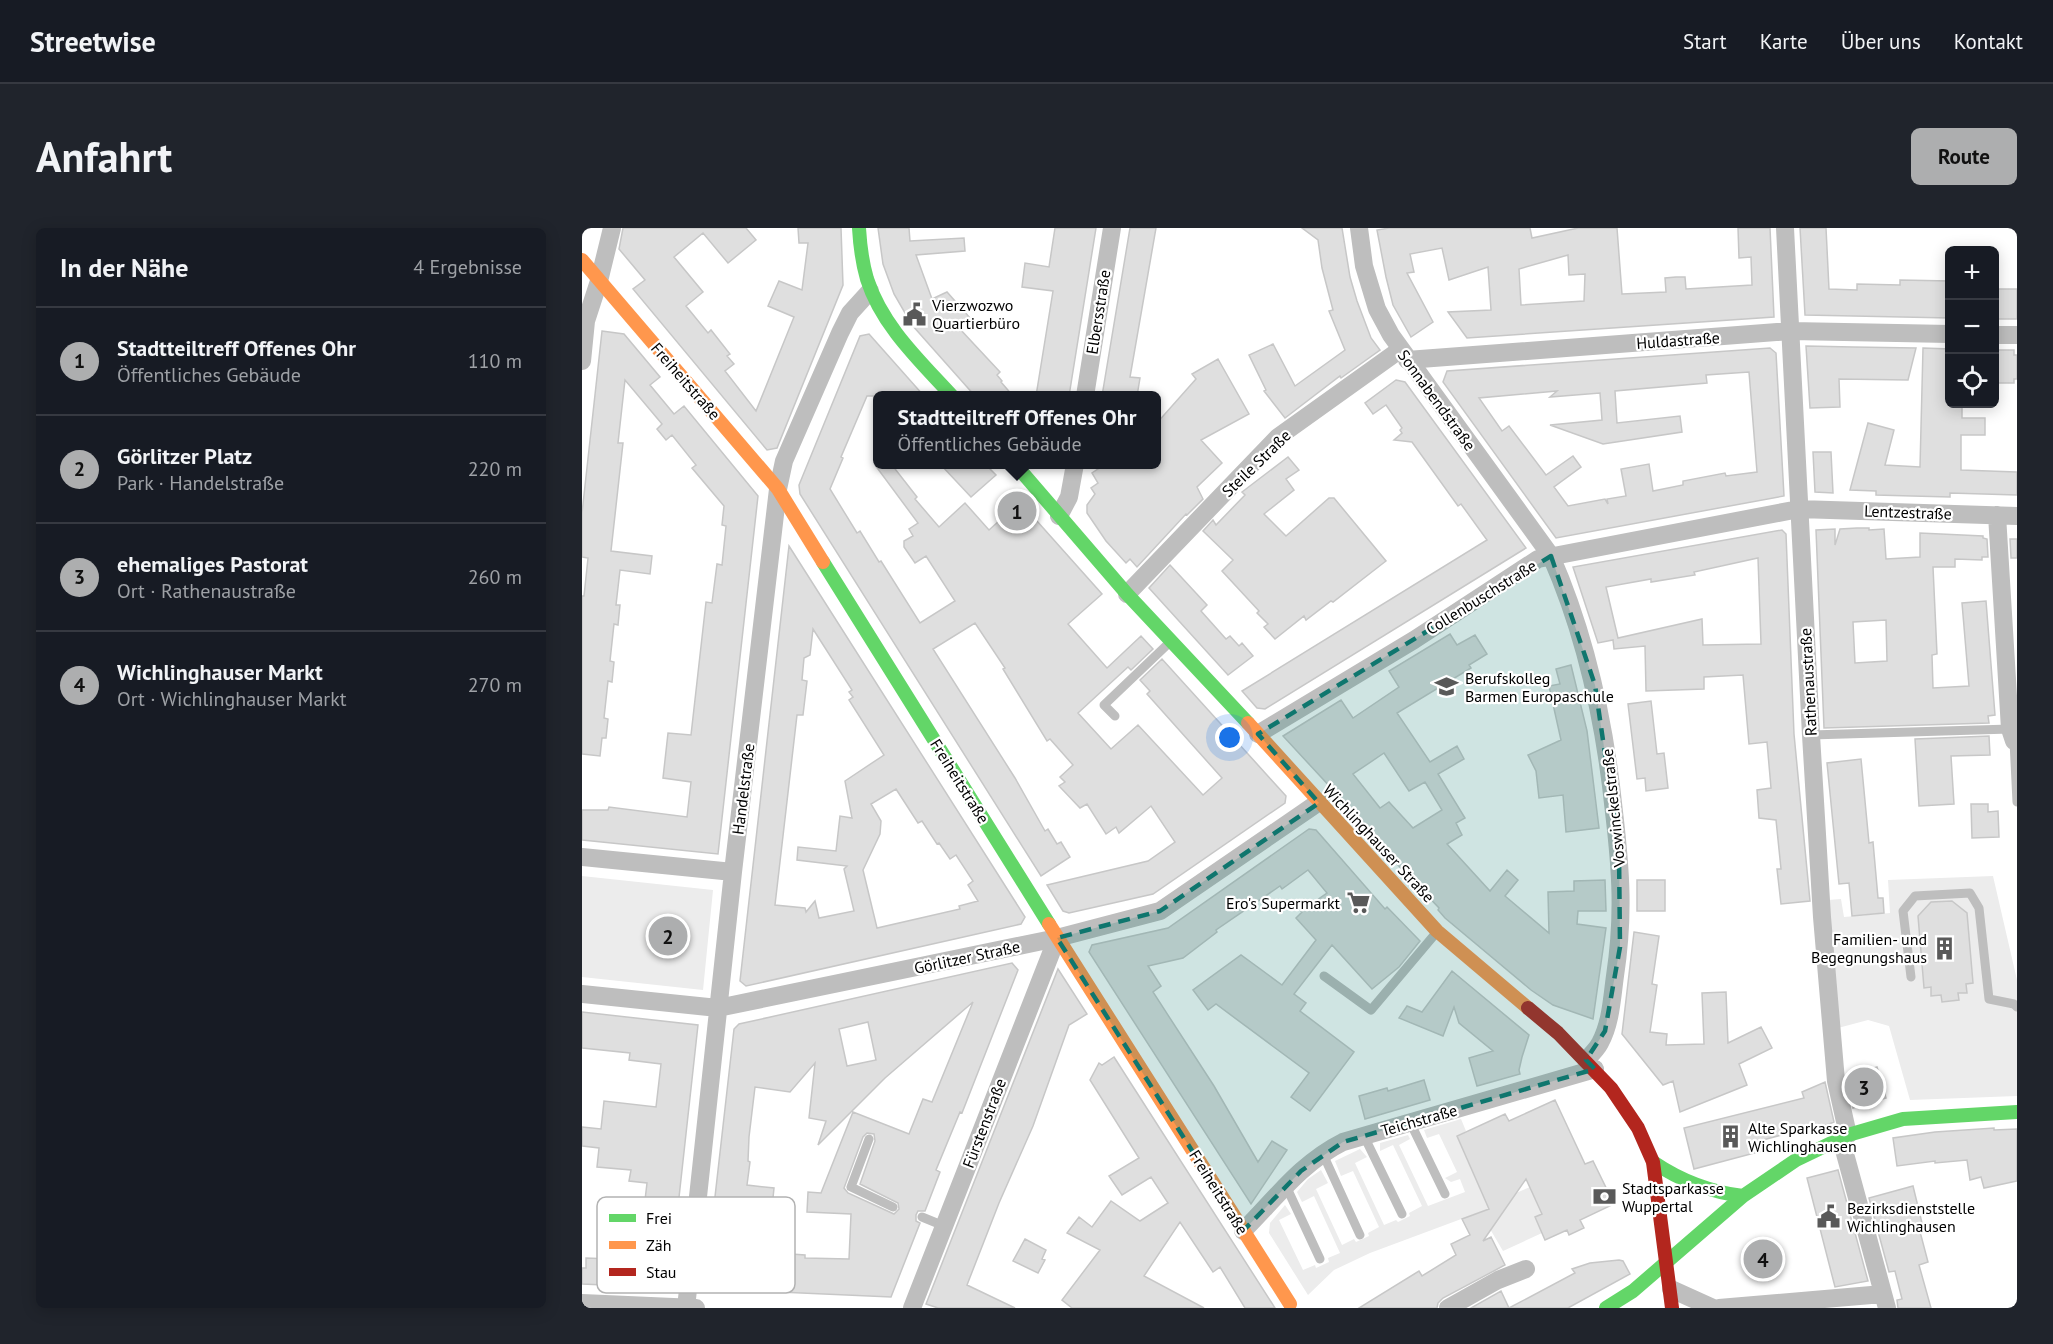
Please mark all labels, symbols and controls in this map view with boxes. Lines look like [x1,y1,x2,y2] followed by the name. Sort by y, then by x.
[30,23,156,60] text: Streetwise
[1683,28,1727,55] text: Start
[1760,28,1808,55] text: Karte
[1841,28,1921,55] text: Über uns
[1954,28,2023,55] text: Kontakt
[1911,128,2017,185] button: Route
[36,129,172,184] text: Anfahrt
[1945,246,1999,408] map controls
[1945,246,1999,300] button: +
[60,251,188,284] text: In der Nähe
[413,254,522,280] text: 4 Ergebnisse
[1081,268,1115,356] street label: Elbersstraße
[931,295,1020,333] place label: Vierzwozwo Quartierbüro
[1945,300,1999,354] button: −
[901,301,927,327] public building icon: Vierzwozwo Quartierbüro
[1636,327,1720,353] street label: Huldastraße
[117,334,356,362] text: Stadtteiltreff Offenes Ohr
[647,338,725,424] street label: Freiheitstraße
[1394,346,1480,454] street label: Sonnabendstraße
[74,348,85,374] text: 1
[468,348,522,374] text: 110 m
[1945,354,1999,408] button: locate
[117,362,301,388] text: Öffentliches Gebäude
[873,391,1161,469] popup
[898,403,1136,431] text: Stadtteiltreff Offenes Ohr
[1217,425,1295,501] street label: Steile Straße
[898,431,1082,457] text: Öffentliches Gebäude
[117,442,252,470] text: Görlitzer Platz
[74,456,85,482] text: 2
[468,456,522,482] text: 220 m
[117,470,284,496] text: Park · Handelstraße
[998,488,1036,534] pin: 1
[1864,500,1952,524] street label: Lentzestraße
[117,550,308,578] text: ehemaliges Pastorat
[1422,555,1540,639] street label: Collenbuschstraße
[74,564,85,590] text: 3
[468,564,522,590] text: 260 m
[117,578,296,604] text: Ort · Rathenaustraße
[1795,628,1821,736] street label: Rathenaustraße
[117,658,323,686] text: Wichlinghauser Markt
[1465,668,1614,706] place label: Berufskolleg Barmen Europaschule
[74,672,85,698] text: 4
[468,672,522,698] text: 270 m
[1434,674,1460,700] school or university icon: Berufskolleg Barmen Europaschule
[117,686,347,712] text: Ort · Wichlinghauser Markt
[1215,723,1244,752] your location
[926,735,994,827] street label: Freiheitstraße
[727,742,759,836] street label: Handelstraße
[1597,748,1629,869] street label: Voswinckelstraße
[1319,780,1439,906] street label: Wichlinghauser Straße
[1345,890,1371,916] supermarket icon: Ero's Supermarkt
[1226,893,1341,913] place label: Ero's Supermarkt
[648,914,688,958] pin: 2
[1811,929,1927,967] place label: Familien- und Begegnungshaus
[1932,935,1958,961] building icon: Familien- und Begegnungshaus
[912,936,1022,978] street label: Görlitzer Straße
[1844,1064,1884,1110] pin: 3
[958,1075,1010,1171] street label: Fürstenstraße
[1379,1100,1459,1140] street label: Teichstraße
[1748,1118,1857,1156] place label: Alte Sparkasse Wichlinghausen
[1717,1124,1743,1150] building icon: Alte Sparkasse Wichlinghausen
[1185,1146,1253,1238] street label: Freiheitstraße
[1622,1178,1724,1216] place label: Stadtsparkasse Wuppertal
[1591,1184,1617,1210] bank icon: Stadtsparkasse Wuppertal
[597,1197,795,1293] legend
[1847,1198,1975,1236] place label: Bezirksdienststelle Wichlinghausen
[1816,1204,1842,1230] public building icon: Bezirksdienststelle Wichlinghausen
[646,1208,672,1228] text: Frei
[646,1235,671,1255] text: Zäh
[1744,1236,1782,1282] pin: 4
[646,1262,676,1282] text: Stau

